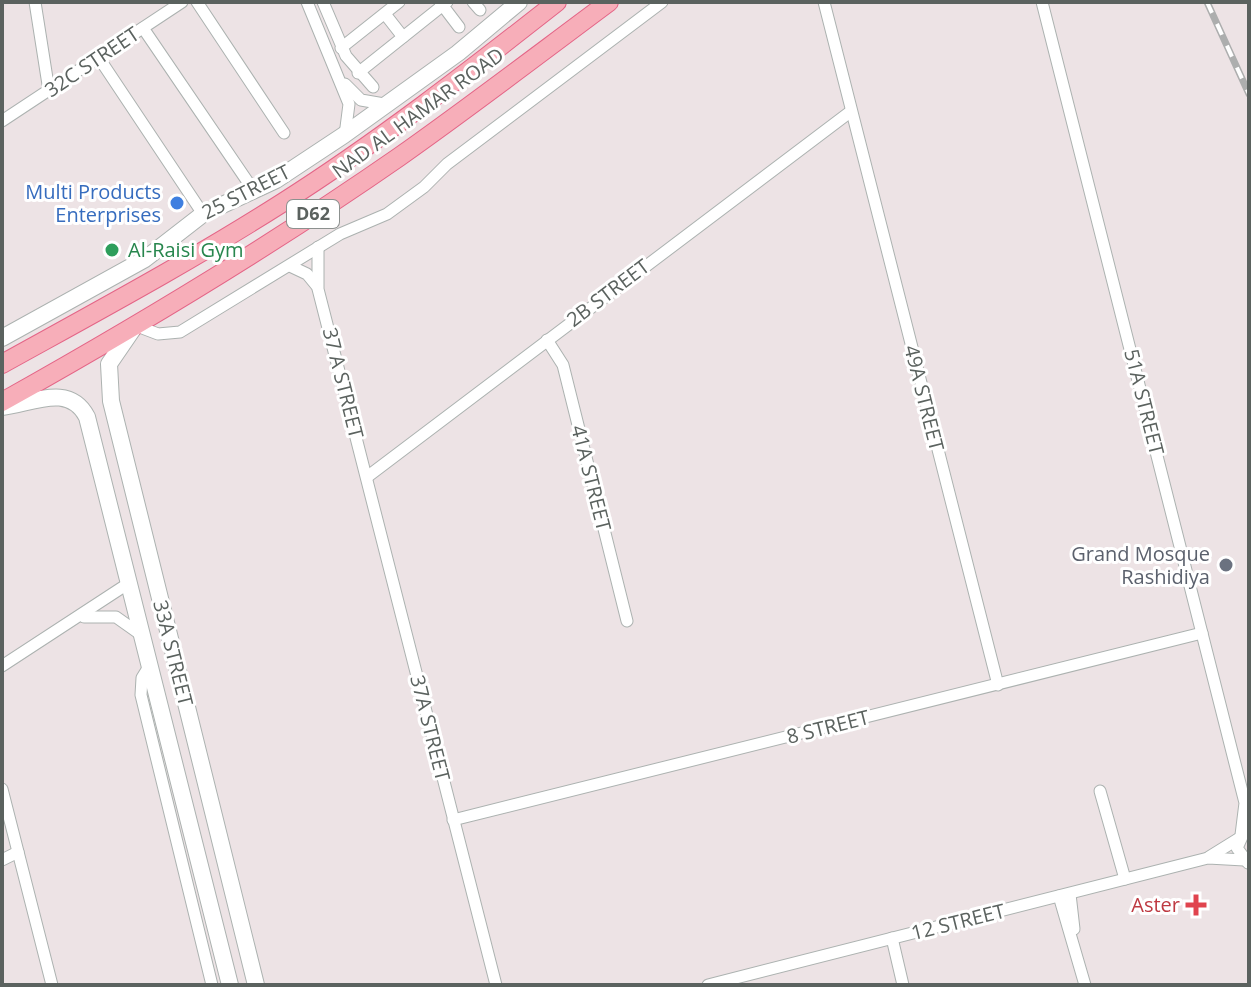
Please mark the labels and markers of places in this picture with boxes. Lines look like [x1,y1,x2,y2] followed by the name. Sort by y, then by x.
[25,178,161,228] place label: Multi Products Enterprises
[168,194,186,212] marker: Multi Products Enterprises
[128,236,244,263] place label: Al-Raisi Gym
[103,241,121,259] marker: Al-Raisi Gym
[1071,540,1210,590] place label: Grand Mosque Rashidiya
[1217,556,1235,574] marker: Grand Mosque Rashidiya
[1131,891,1180,918] place label: Aster
[1187,896,1205,914] marker: Aster

